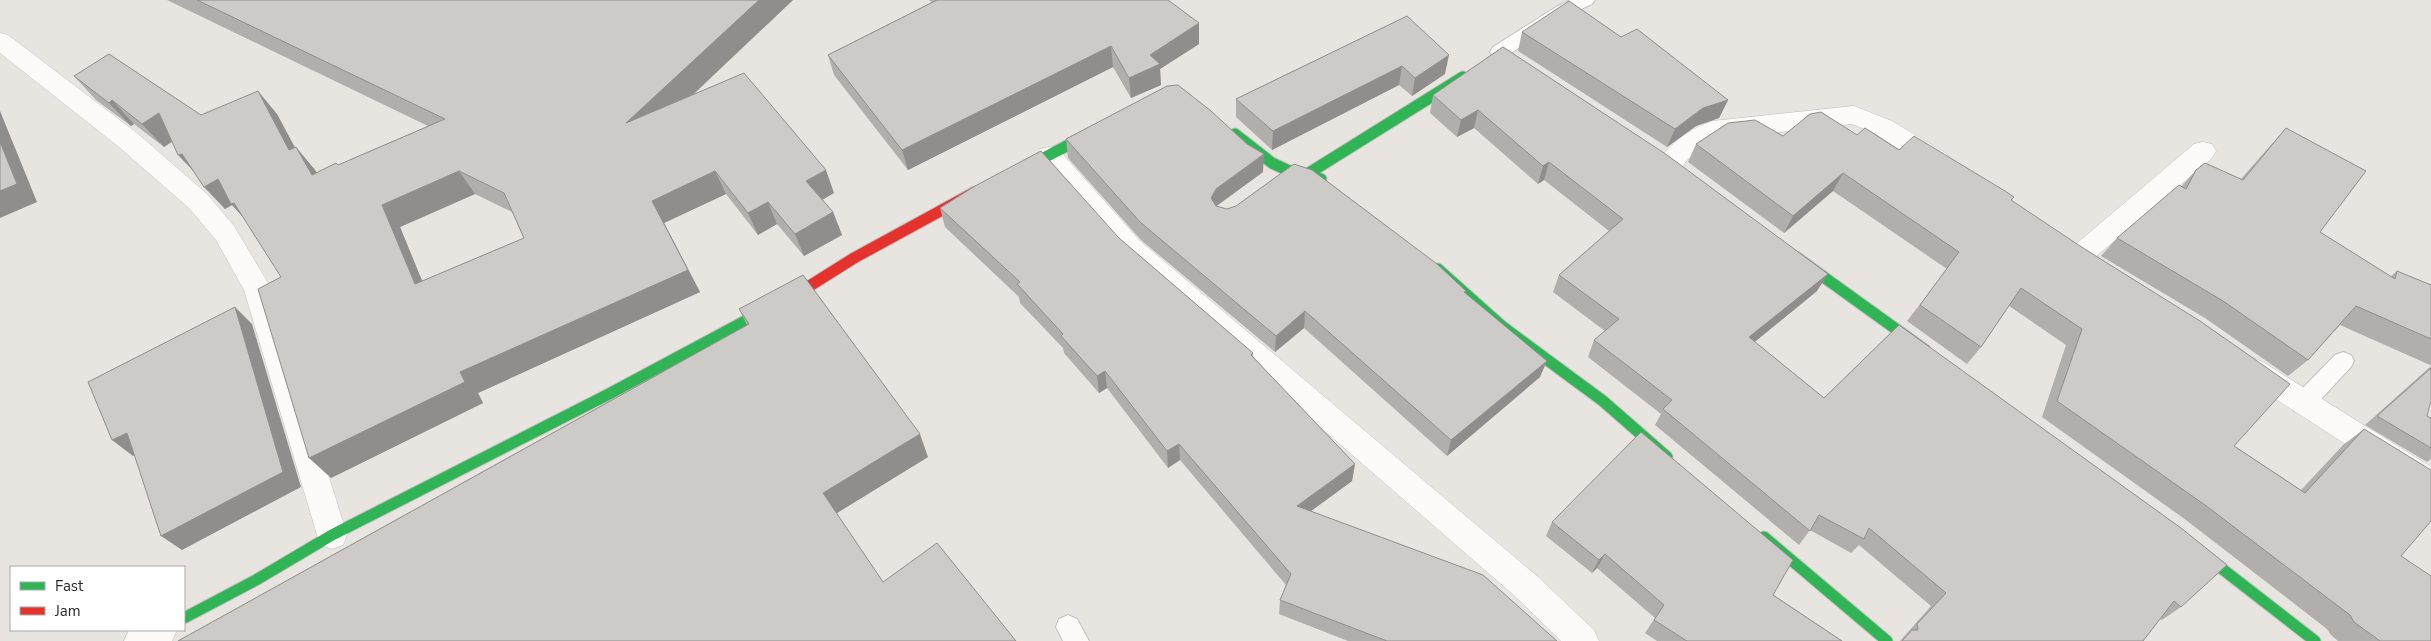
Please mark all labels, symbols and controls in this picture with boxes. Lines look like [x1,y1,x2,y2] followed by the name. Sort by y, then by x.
[10,566,185,631] legend
[55,576,84,596] text: Fast
[54,601,81,621] text: Jam

